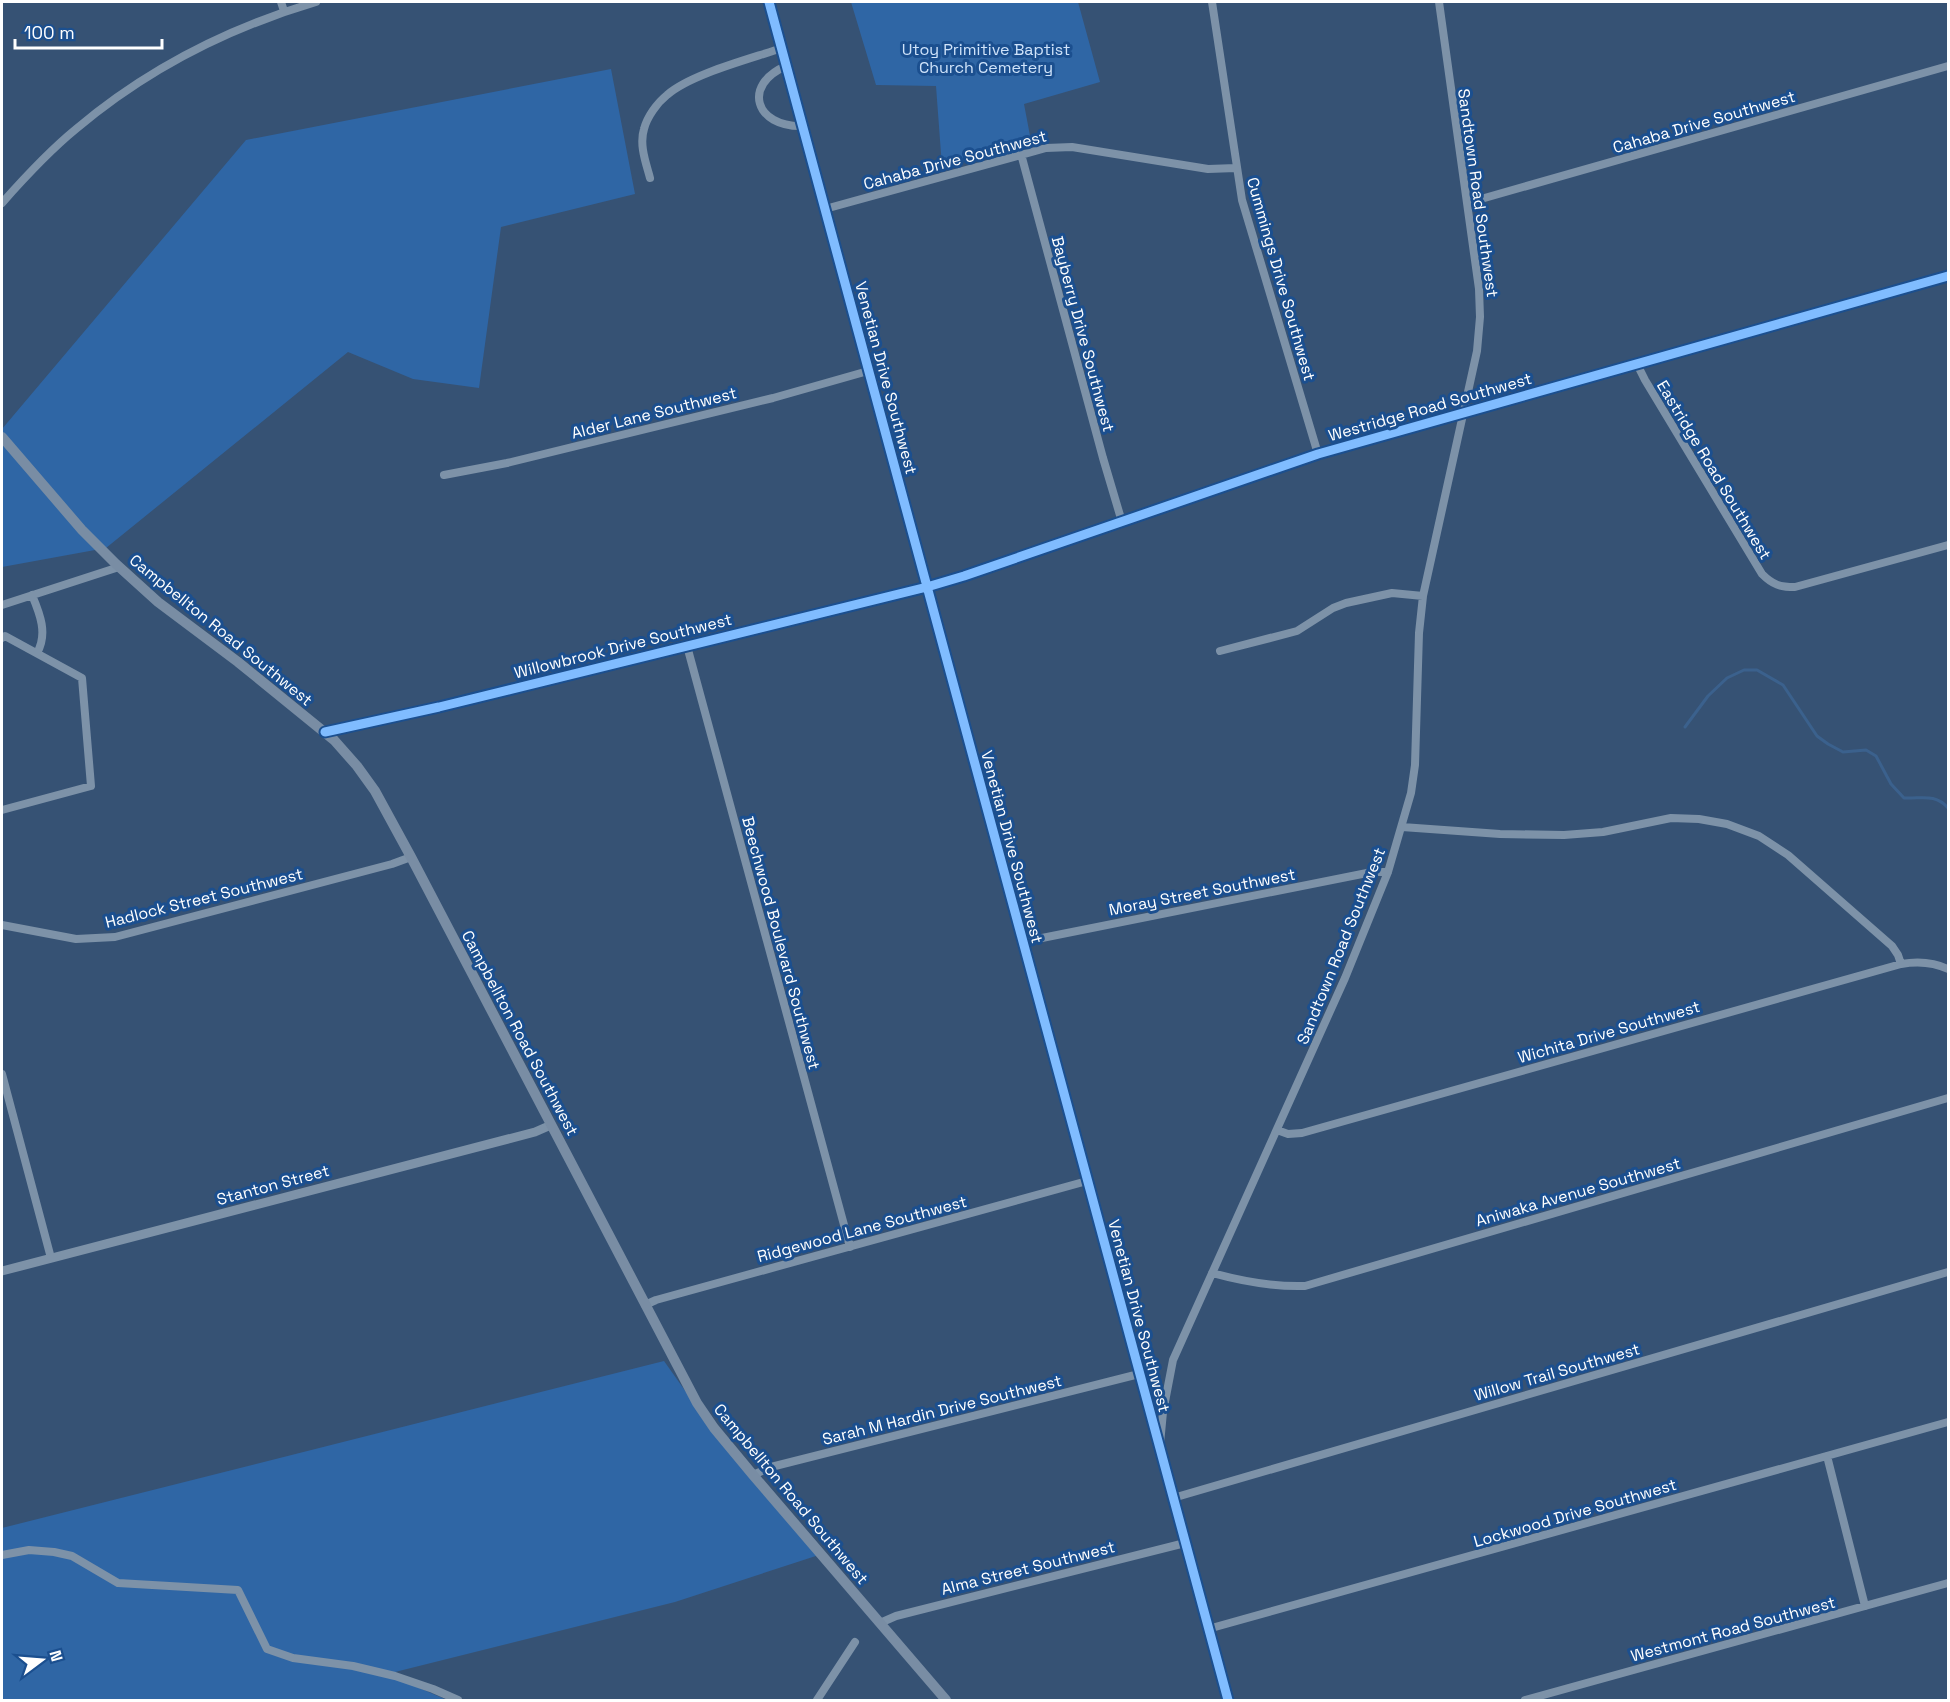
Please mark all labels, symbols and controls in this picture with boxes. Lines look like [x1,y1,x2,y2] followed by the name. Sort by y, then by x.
[15,12,162,50] scale bar
[24,21,75,44] text: 100 m
[902,39,1070,78] park label: Utoy Primitive Baptist Church Cemetery
[1610,86,1798,158] street label: Cahaba Drive Southwest
[1453,87,1503,299] street label: Sandtown Road Southwest
[861,125,1049,195] street label: Cahaba Drive Southwest
[1242,175,1320,383] street label: Cummings Drive Southwest
[1047,234,1119,434] street label: Bayberry Drive Southwest
[850,279,922,477] street label: Venetian Drive Southwest
[1326,368,1534,446] street label: Westridge Road Southwest
[1652,376,1776,564] street label: Eastridge Road Southwest
[569,382,739,444] street label: Alder Lane Southwest
[125,550,317,710] street label: Campbellton Road Southwest
[512,609,734,683] street label: Willowbrook Drive Southwest
[976,748,1048,946] street label: Venetian Drive Southwest
[737,814,825,1072] street label: Beechwood Boulevard Southwest
[1292,845,1390,1047] street label: Sandtown Road Southwest
[103,863,305,933] street label: Hadlock Street Southwest
[1107,864,1297,920] street label: Moray Street Southwest
[457,927,583,1139] street label: Campbellton Road Southwest
[1515,996,1703,1068] street label: Wichita Drive Southwest
[1473,1153,1683,1231] street label: Aniwaka Avenue Southwest
[214,1160,332,1210] street label: Stanton Street
[755,1191,969,1267] street label: Ridgewood Lane Southwest
[1103,1217,1175,1415] street label: Venetian Drive Southwest
[1472,1338,1642,1406] street label: Willow Trail Southwest
[820,1370,1064,1450] street label: Sarah M Hardin Drive Southwest
[709,1399,873,1589] street label: Campbellton Road Southwest
[1471,1474,1679,1552] street label: Lockwood Drive Southwest
[939,1536,1117,1600] street label: Alma Street Southwest
[1628,1592,1838,1666] street label: Westmont Road Southwest
[12,1630,72,1690] north arrow
[44,1648,68,1664] text: N

